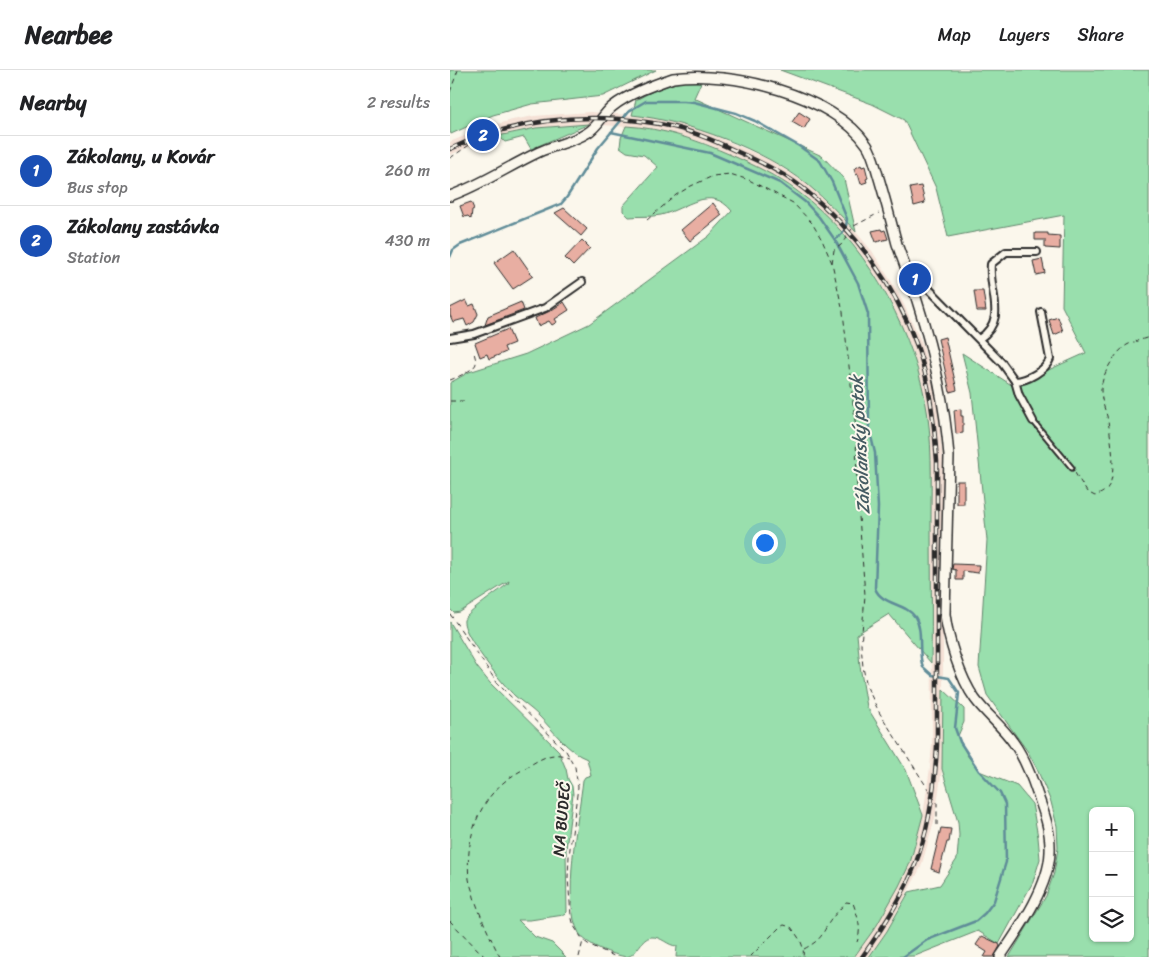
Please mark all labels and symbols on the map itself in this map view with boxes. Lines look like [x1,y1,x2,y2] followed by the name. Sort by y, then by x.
[467,116,499,154] pin: 2
[899,260,931,298] pin: 1
[840,373,880,515] water label: Zákolanský potok
[752,530,778,556] your location
[544,779,579,858] street label: NA BUDEČ

